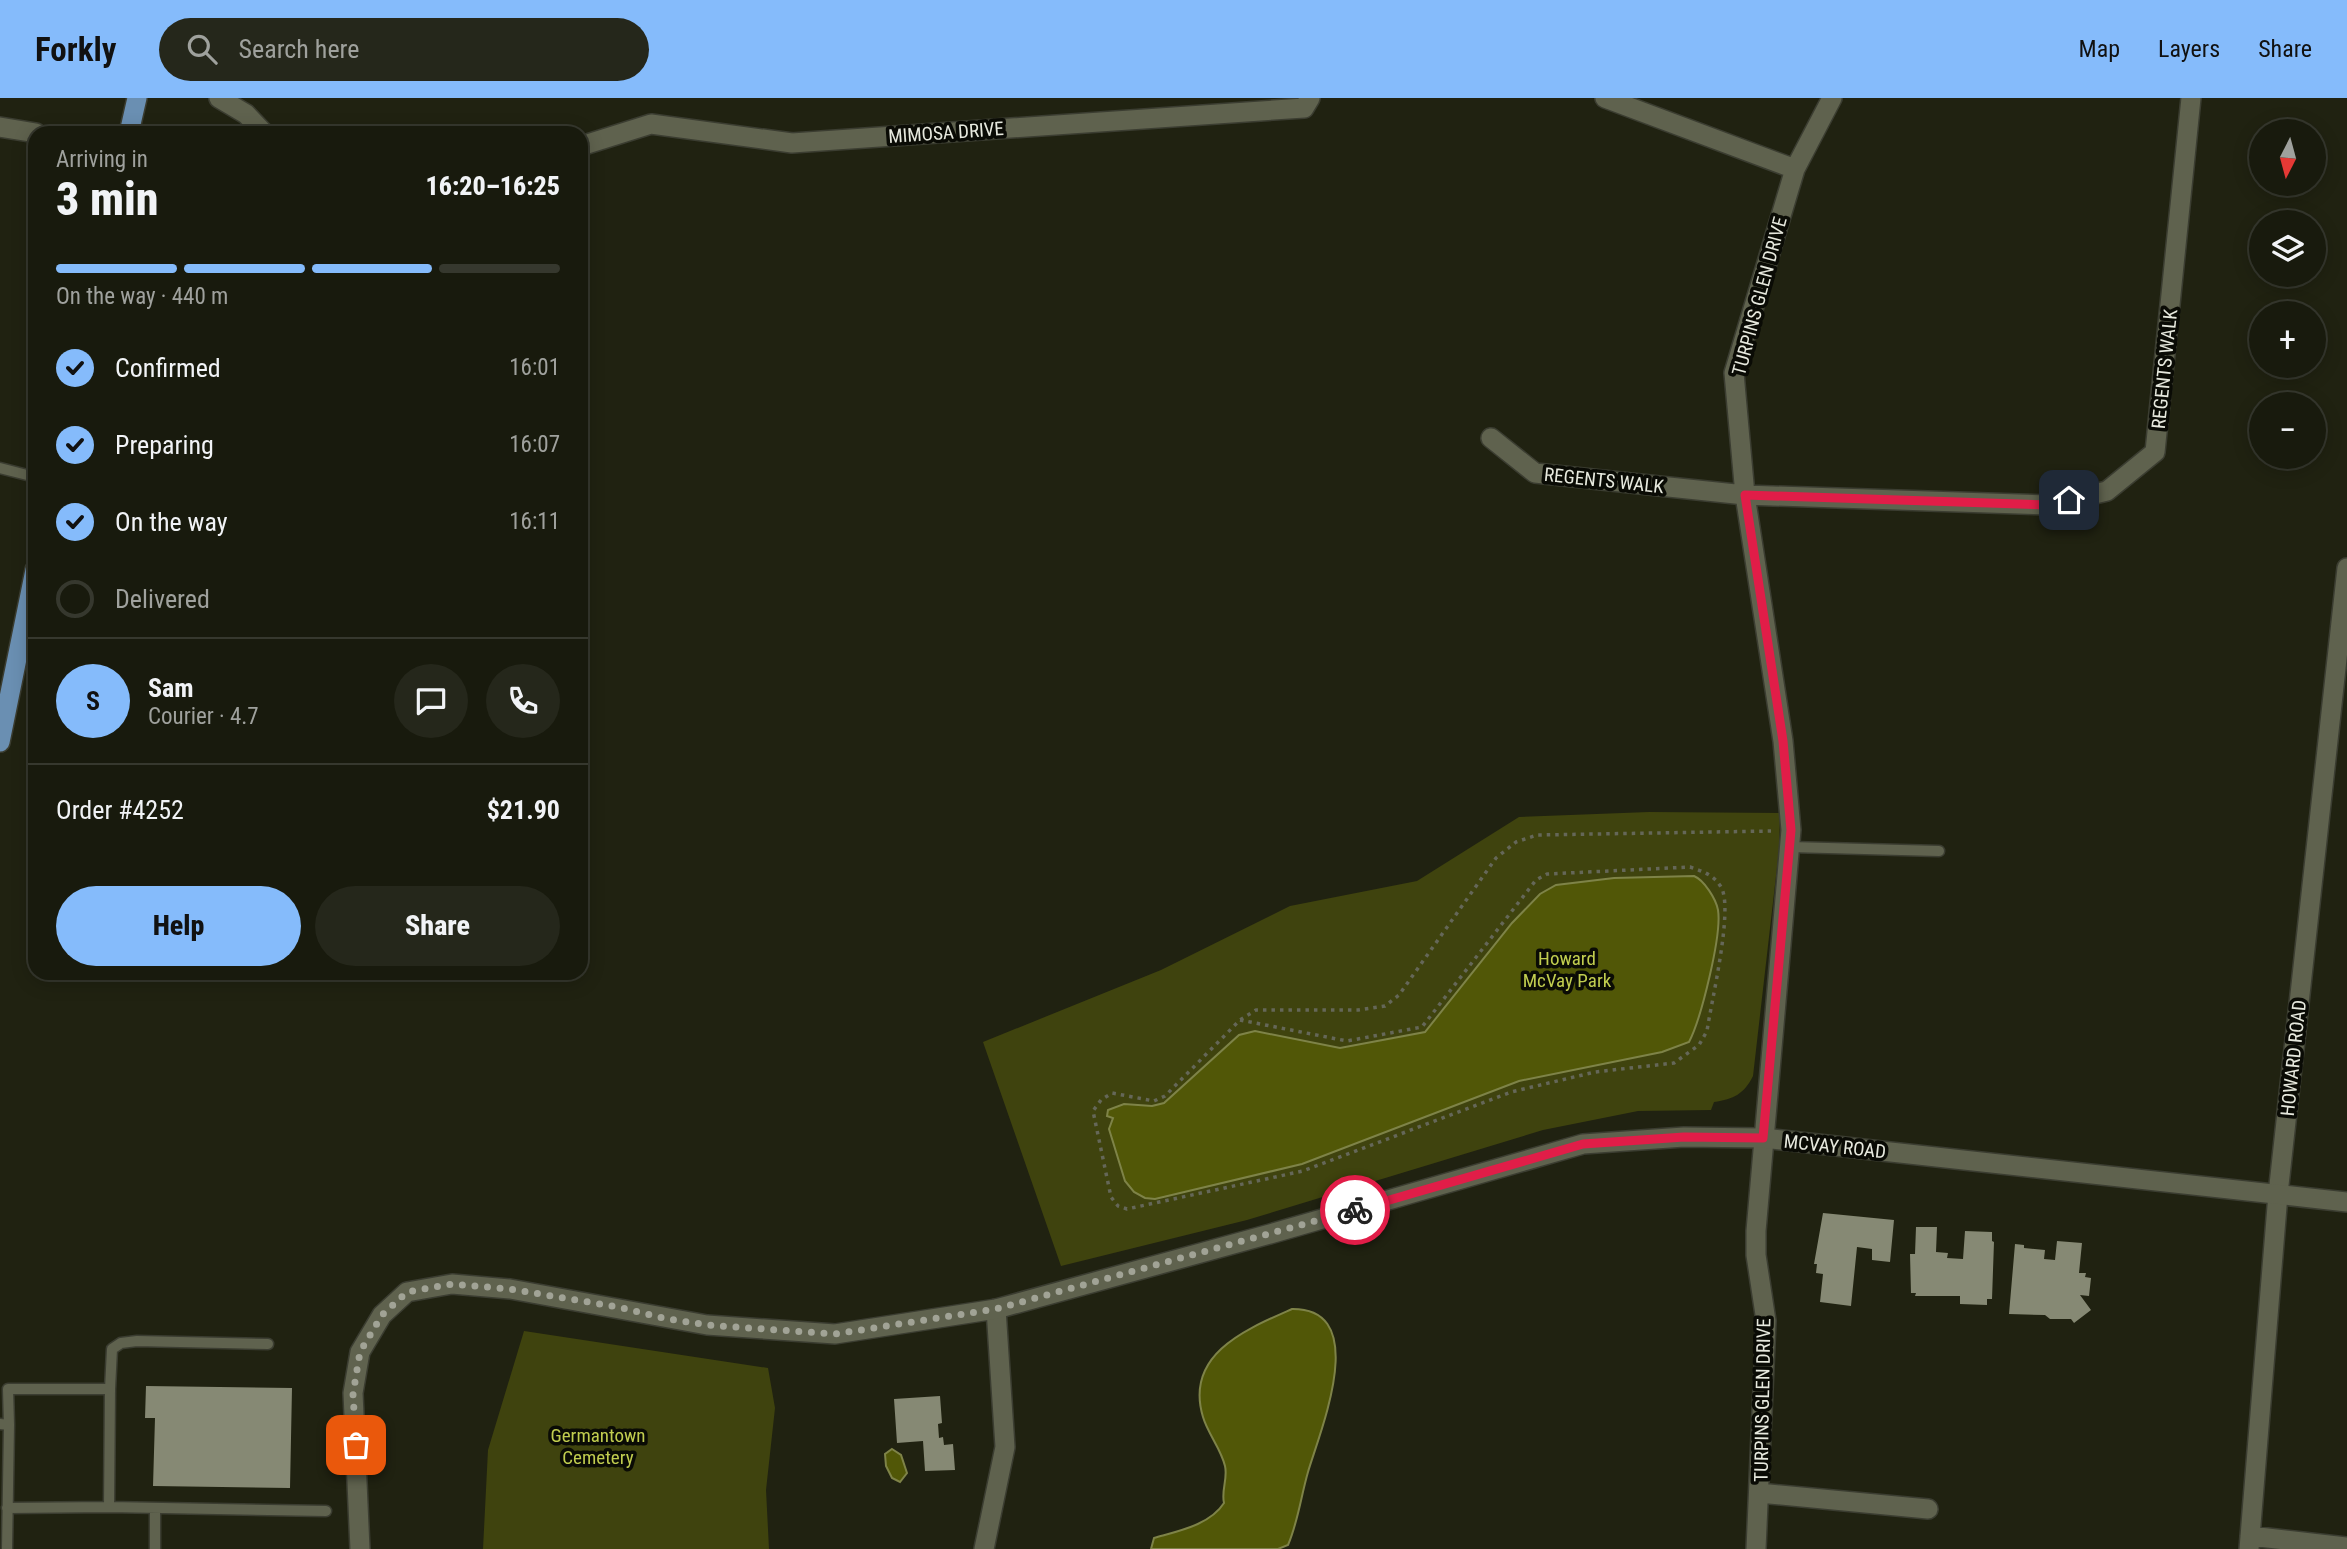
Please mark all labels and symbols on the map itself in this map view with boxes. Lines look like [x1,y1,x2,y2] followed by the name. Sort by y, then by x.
[887,117,1005,148] street label: MIMOSA DRIVE
[2249,119,2326,196] north arrow
[1727,214,1792,378] street label: TURPINS GLEN DRIVE
[2147,308,2182,430] street label: REGENTS WALK
[1543,463,1665,498] street label: REGENTS WALK
[2039,470,2099,530] pin
[1523,947,1612,992] park label: Howard McVay Park
[2276,999,2311,1117] street label: HOWARD ROAD
[1783,1130,1887,1163] street label: MCVAY ROAD
[1320,1175,1390,1245] courier
[1750,1318,1775,1482] street label: TURPINS GLEN DRIVE
[326,1415,386,1475] pin
[550,1424,646,1469] park label: Germantown Cemetery

